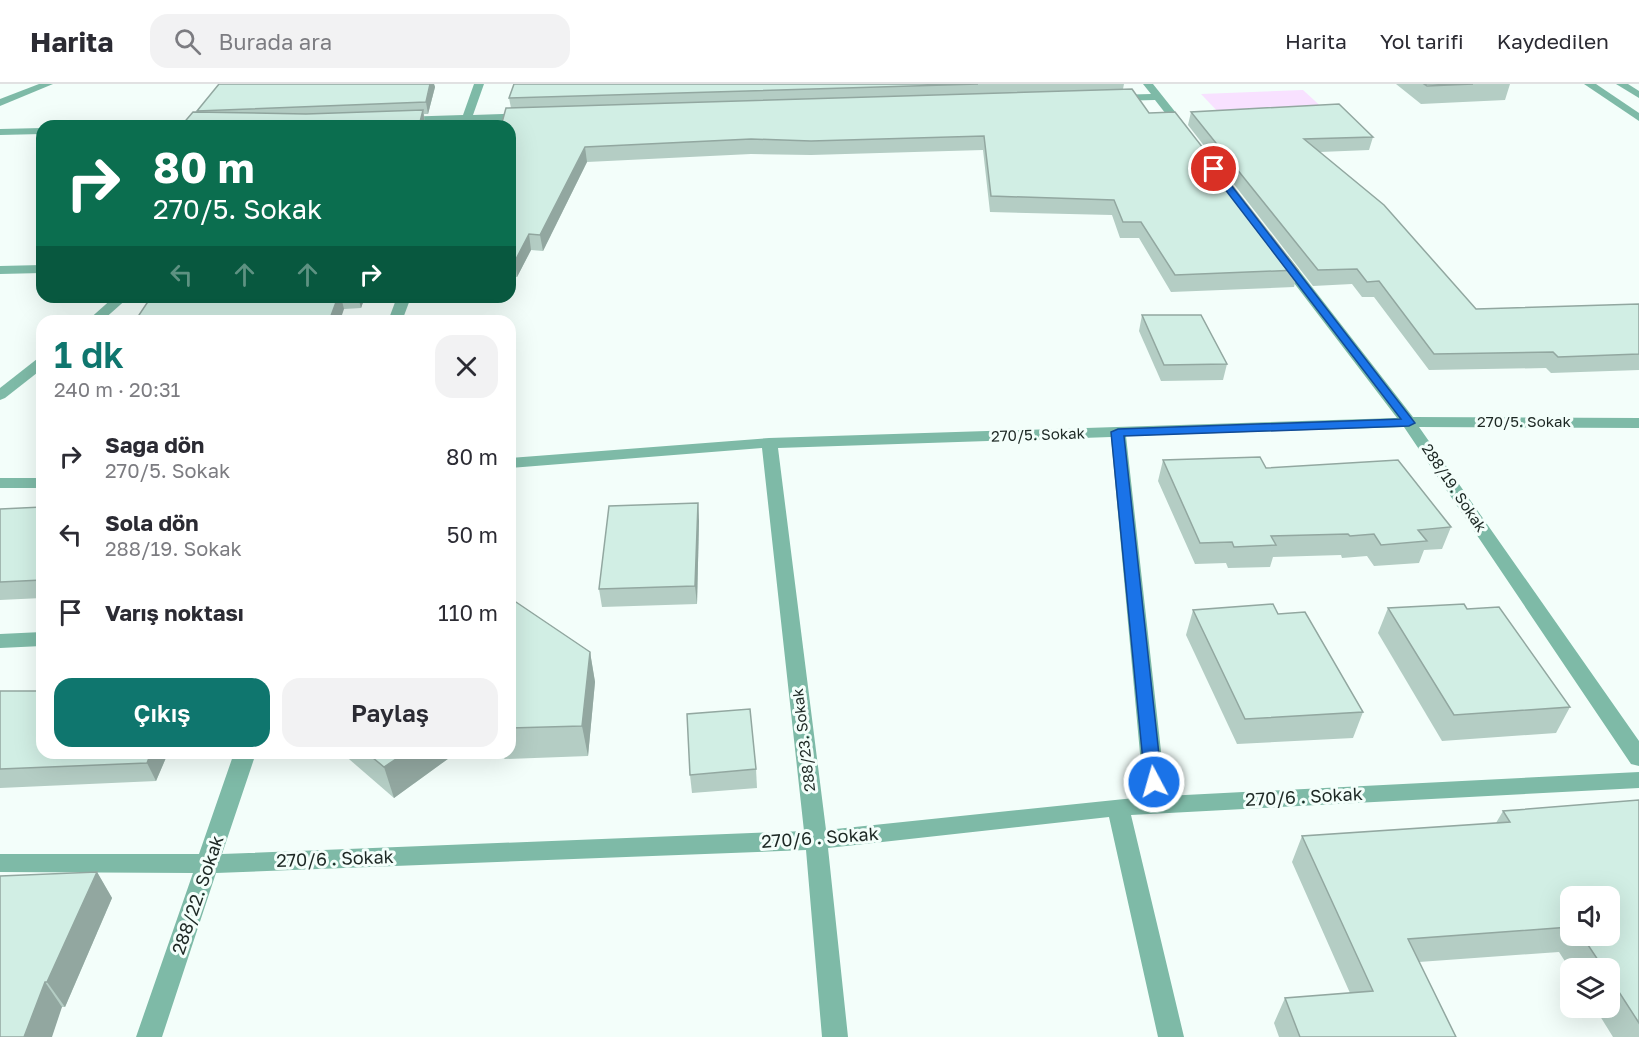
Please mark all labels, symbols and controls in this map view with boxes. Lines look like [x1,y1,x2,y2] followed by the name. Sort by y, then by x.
[150,14,570,68] search box
[30,25,114,58] text: Harita
[171,25,204,58] icon: search
[219,28,332,55] text: Burada ara
[1285,28,1347,54] text: Harita
[1380,28,1464,54] text: Yol tarifi
[1497,28,1609,54] text: Kaydedilen
[153,142,254,192] text: 80 m
[1188,143,1239,194] pin
[54,144,132,222] icon: right
[1197,152,1230,185] icon: arrive
[153,193,322,225] text: 270/5. Sokak
[165,258,198,291] icon: left
[228,258,261,291] icon: ahead
[291,258,324,291] icon: ahead
[354,258,387,291] icon: right
[54,333,124,376] text: 1 dk
[435,335,498,398] button: close
[54,377,180,401] text: 240 m · 20:31
[1477,412,1572,430] street label: 270/5. Sokak
[991,423,1086,445] street label: 270/5. Sokak
[105,431,204,458] text: Sağa dön
[54,440,87,473] icon: right
[1419,440,1491,535] street label: 288/19. Sokak
[446,443,498,470] text: 80 m
[105,458,230,482] text: 270/5. Sokak
[105,509,199,536] text: Sola dön
[54,518,87,551] icon: left
[447,521,498,548] text: 50 m
[105,536,242,560] text: 288/19. Sokak
[54,596,87,629] icon: arrive
[105,599,244,626] text: Varış noktası
[438,599,498,626] text: 110 m
[54,678,270,747] button: Çıkış
[282,678,498,747] button: Paylaş
[788,687,818,793] street label: 288/23. Sokak
[1122,750,1186,814] position arrow
[1245,782,1363,810] street label: 270/6 . Sokak
[760,822,879,852] street label: 270/6 . Sokak
[166,832,228,957] street label: 288/22. Sokak
[276,845,394,871] street label: 270/6 . Sokak
[1560,886,1620,1018] map controls
[1560,886,1620,946] button: sound
[1560,958,1620,1018] button: layers

